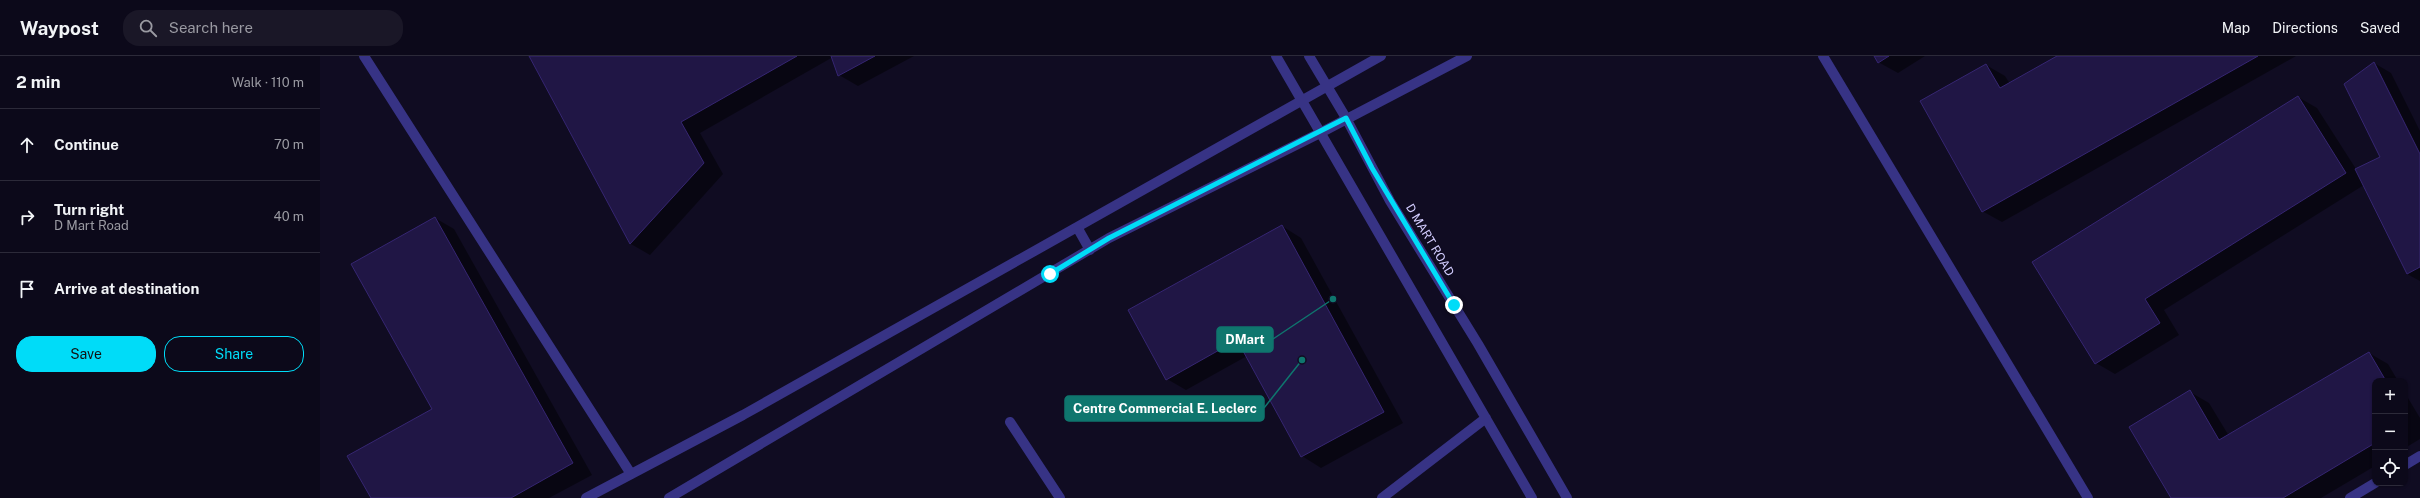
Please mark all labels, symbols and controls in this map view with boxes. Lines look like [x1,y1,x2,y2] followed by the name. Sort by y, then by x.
[123,10,403,46] search box
[20,17,99,39] text: Waypost
[137,17,159,39] icon: search
[169,19,253,36] text: Search here
[2222,20,2250,36] text: Map
[2272,20,2338,36] text: Directions
[2360,20,2400,36] text: Saved
[16,72,61,92] text: 2 min
[232,75,304,90] text: Walk · 110 m
[16,134,38,156] icon: ahead
[54,136,119,153] text: Continue
[274,137,304,152] text: 70 m
[54,201,124,218] text: Turn right
[1403,201,1457,279] street label: D MART ROAD
[16,206,38,228] icon: right
[273,209,304,224] text: 40 m
[54,218,129,233] text: D Mart Road
[1041,265,1059,283] route start
[16,278,38,300] icon: arrive
[54,280,199,297] text: Arrive at destination
[1445,296,1463,314] route end
[1217,327,1273,352] callout: DMart
[1225,332,1265,347] text: DMart
[16,336,156,372] button: Save
[164,336,304,372] button: Share
[2372,378,2408,486] map controls
[2372,378,2408,414] button: +
[1065,396,1264,421] callout: Centre Commercial E. Leclerc
[1073,401,1257,416] text: Centre Commercial E. Leclerc
[2372,414,2408,450] button: −
[2372,450,2408,486] button: locate

